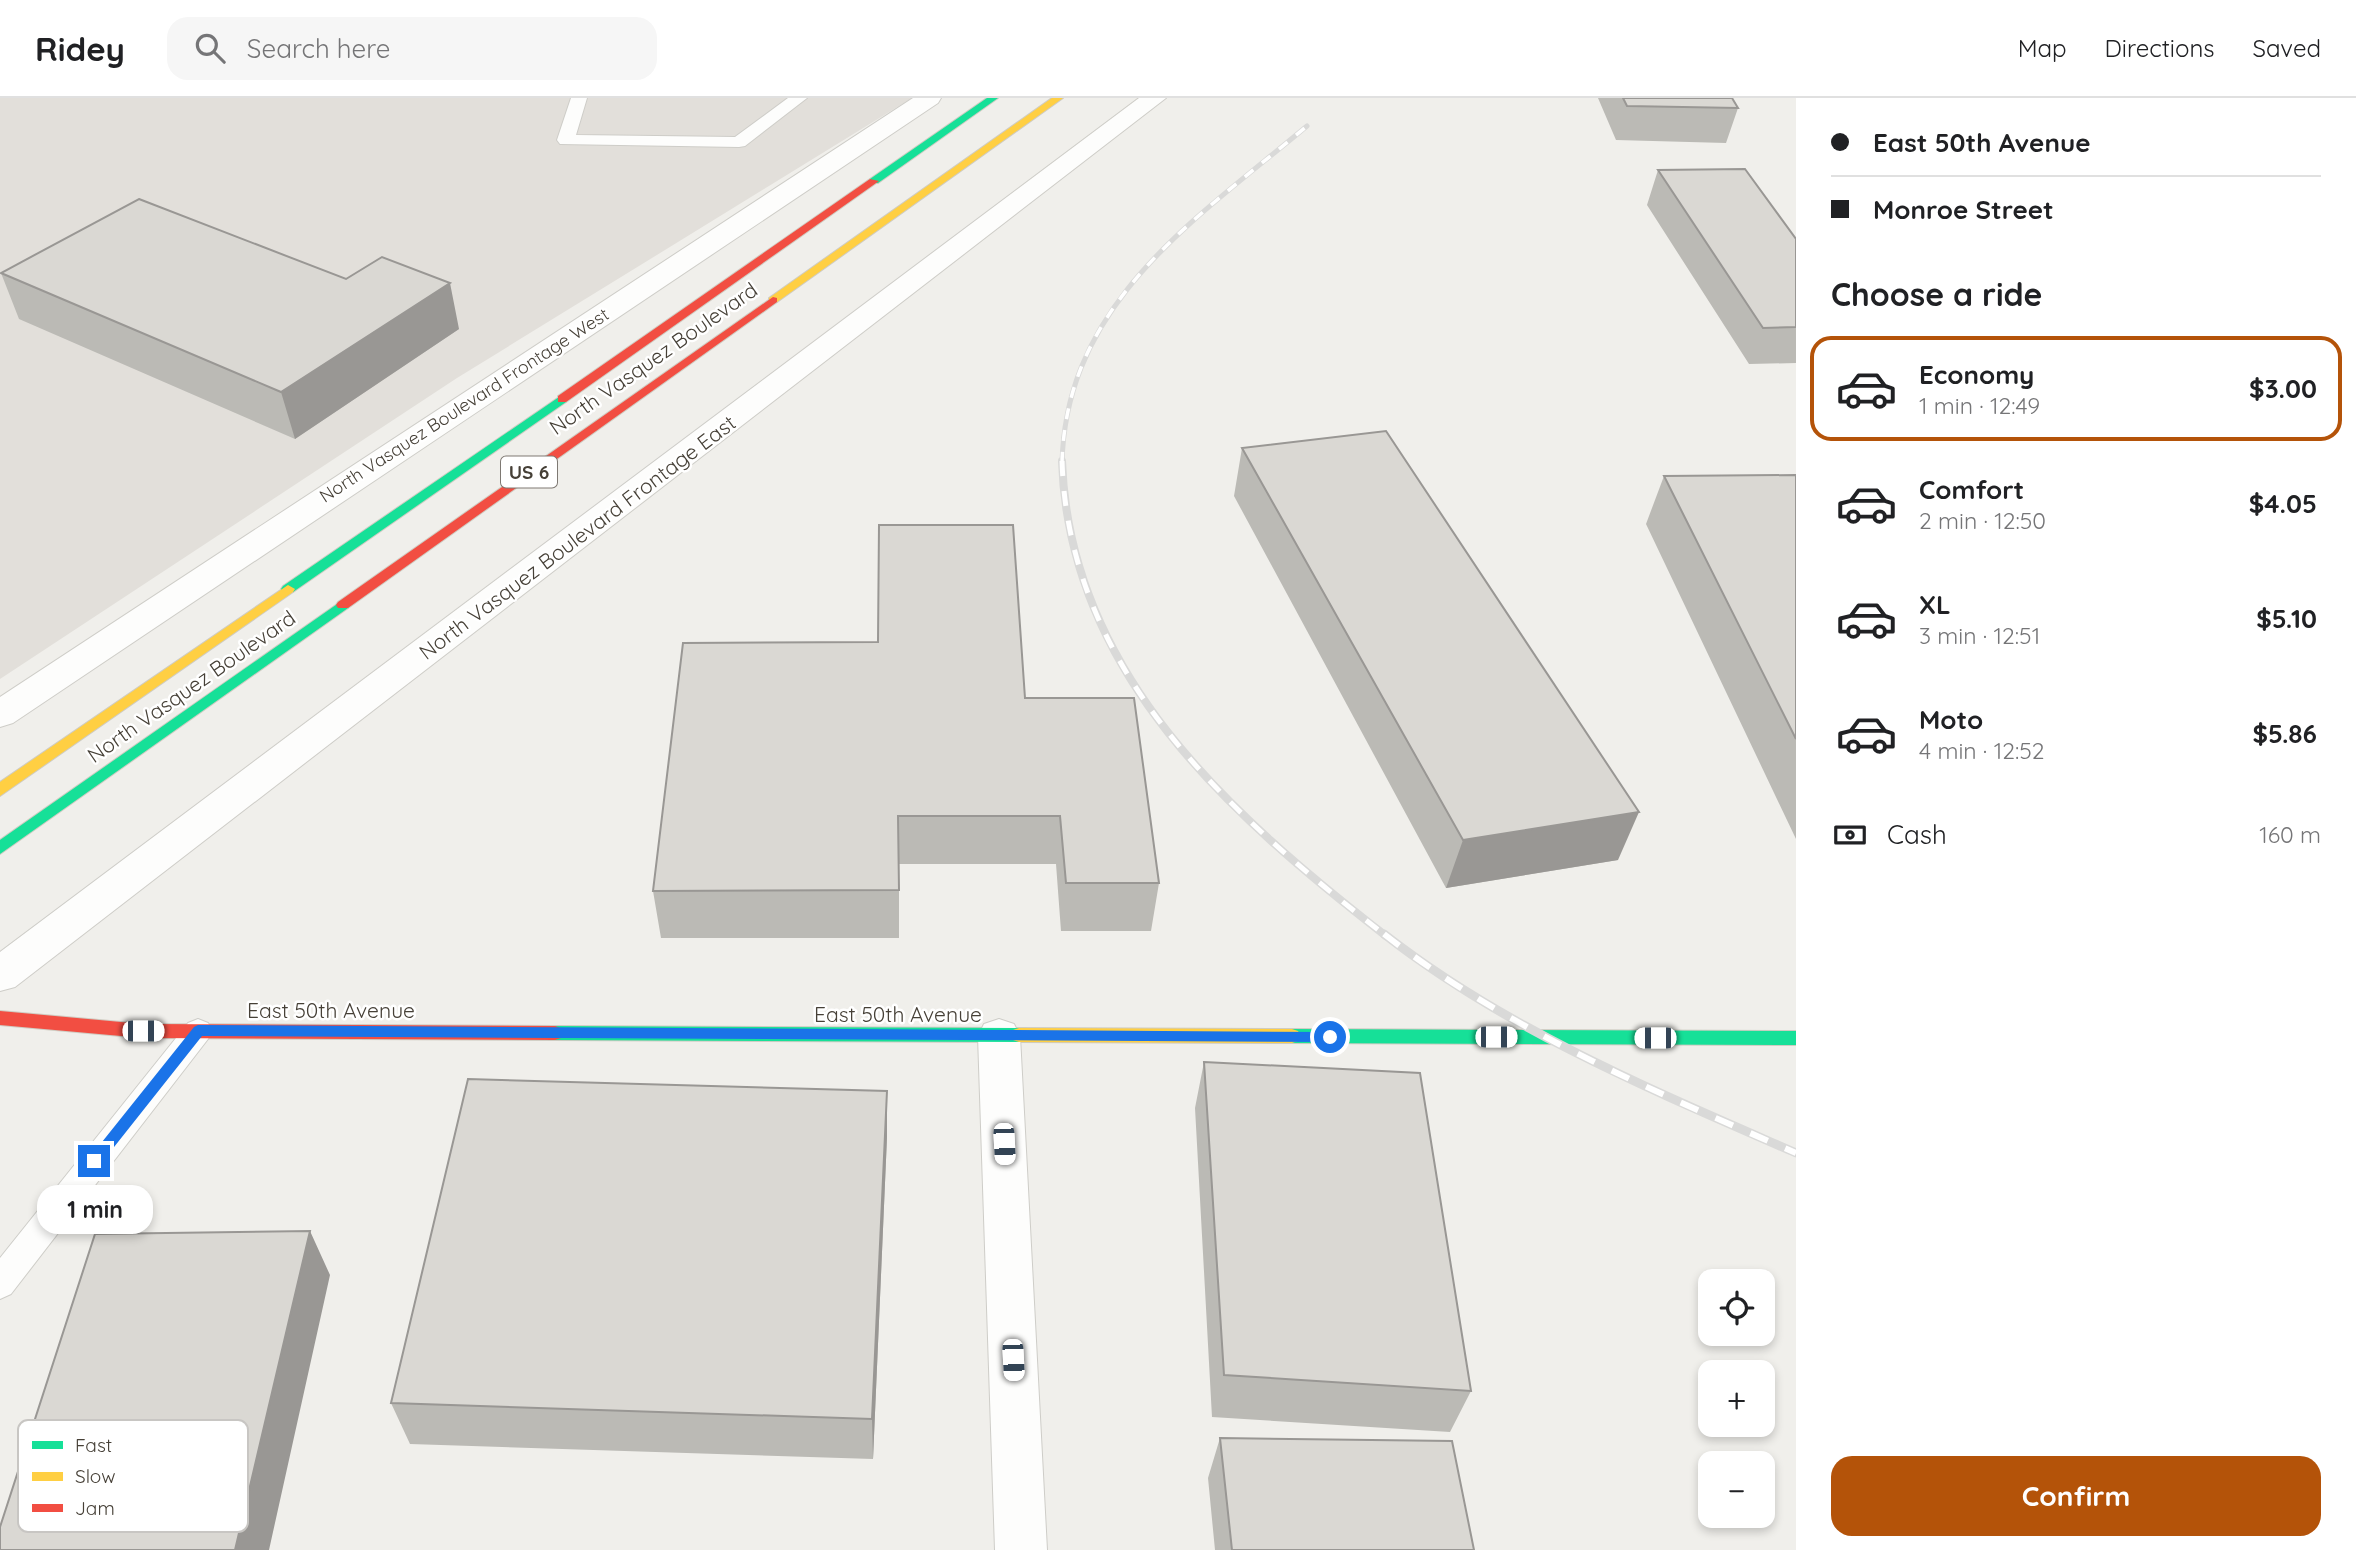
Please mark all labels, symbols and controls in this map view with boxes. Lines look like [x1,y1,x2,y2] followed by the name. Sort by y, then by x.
[167,17,657,80] search box
[35,28,125,69] text: Ridey
[191,29,229,67] icon: search
[247,32,390,65] text: Search here
[2018,33,2067,63] text: Map
[2105,33,2215,63] text: Directions
[2253,33,2321,63] text: Saved
[1873,126,2091,159] text: East 50th Avenue
[1873,193,2054,226] text: Monroe Street
[1831,274,2043,314] text: Choose a ride
[544,276,762,440] street label: North Vasquez Boulevard
[315,303,613,507] street label: North Vasquez Boulevard Frontage West
[1835,357,1898,420] icon: car
[1919,358,2034,391] text: Economy
[2249,372,2317,405] text: $3.00
[1919,391,2040,420] text: 1 min · 12:49
[413,409,741,665] street label: North Vasquez Boulevard Frontage East
[501,456,557,488] road number: US 6
[1835,472,1898,535] icon: car
[1919,473,2024,506] text: Comfort
[2249,487,2317,520] text: $4.05
[1919,506,2046,535] text: 2 min · 12:50
[1835,587,1898,650] icon: car
[1919,588,1951,621] text: XL
[2256,602,2317,635] text: $5.10
[82,604,300,768] street label: North Vasquez Boulevard
[1919,621,2040,650] text: 3 min · 12:51
[1835,702,1898,765] icon: car
[1919,703,1983,736] text: Moto
[2252,717,2317,750] text: $5.86
[1919,736,2044,765] text: 4 min · 12:52
[1831,816,1869,854] icon: cash
[1887,818,1947,851] text: Cash
[2259,820,2321,849] text: 160 m
[247,997,415,1023] street label: East 50th Avenue
[814,1001,982,1027] street label: East 50th Avenue
[123,1021,165,1042] car
[1314,1021,1346,1053] route start
[1476,1027,1518,1048] car
[1635,1028,1677,1049] car
[993,1122,1016,1166] car
[78,1145,110,1177] route end
[36,1186,152,1234] callout: 1 min
[67,1195,123,1224] text: 1 min
[1698,1269,1775,1528] map controls
[1698,1269,1775,1346] button: locate
[1002,1338,1025,1382] car
[1698,1360,1775,1437] button: +
[18,1420,248,1532] legend
[75,1433,112,1457] text: Fast
[1698,1451,1775,1528] button: −
[1831,1456,2321,1536] button: Confirm
[75,1464,116,1488] text: Slow
[75,1496,115,1520] text: Jam

